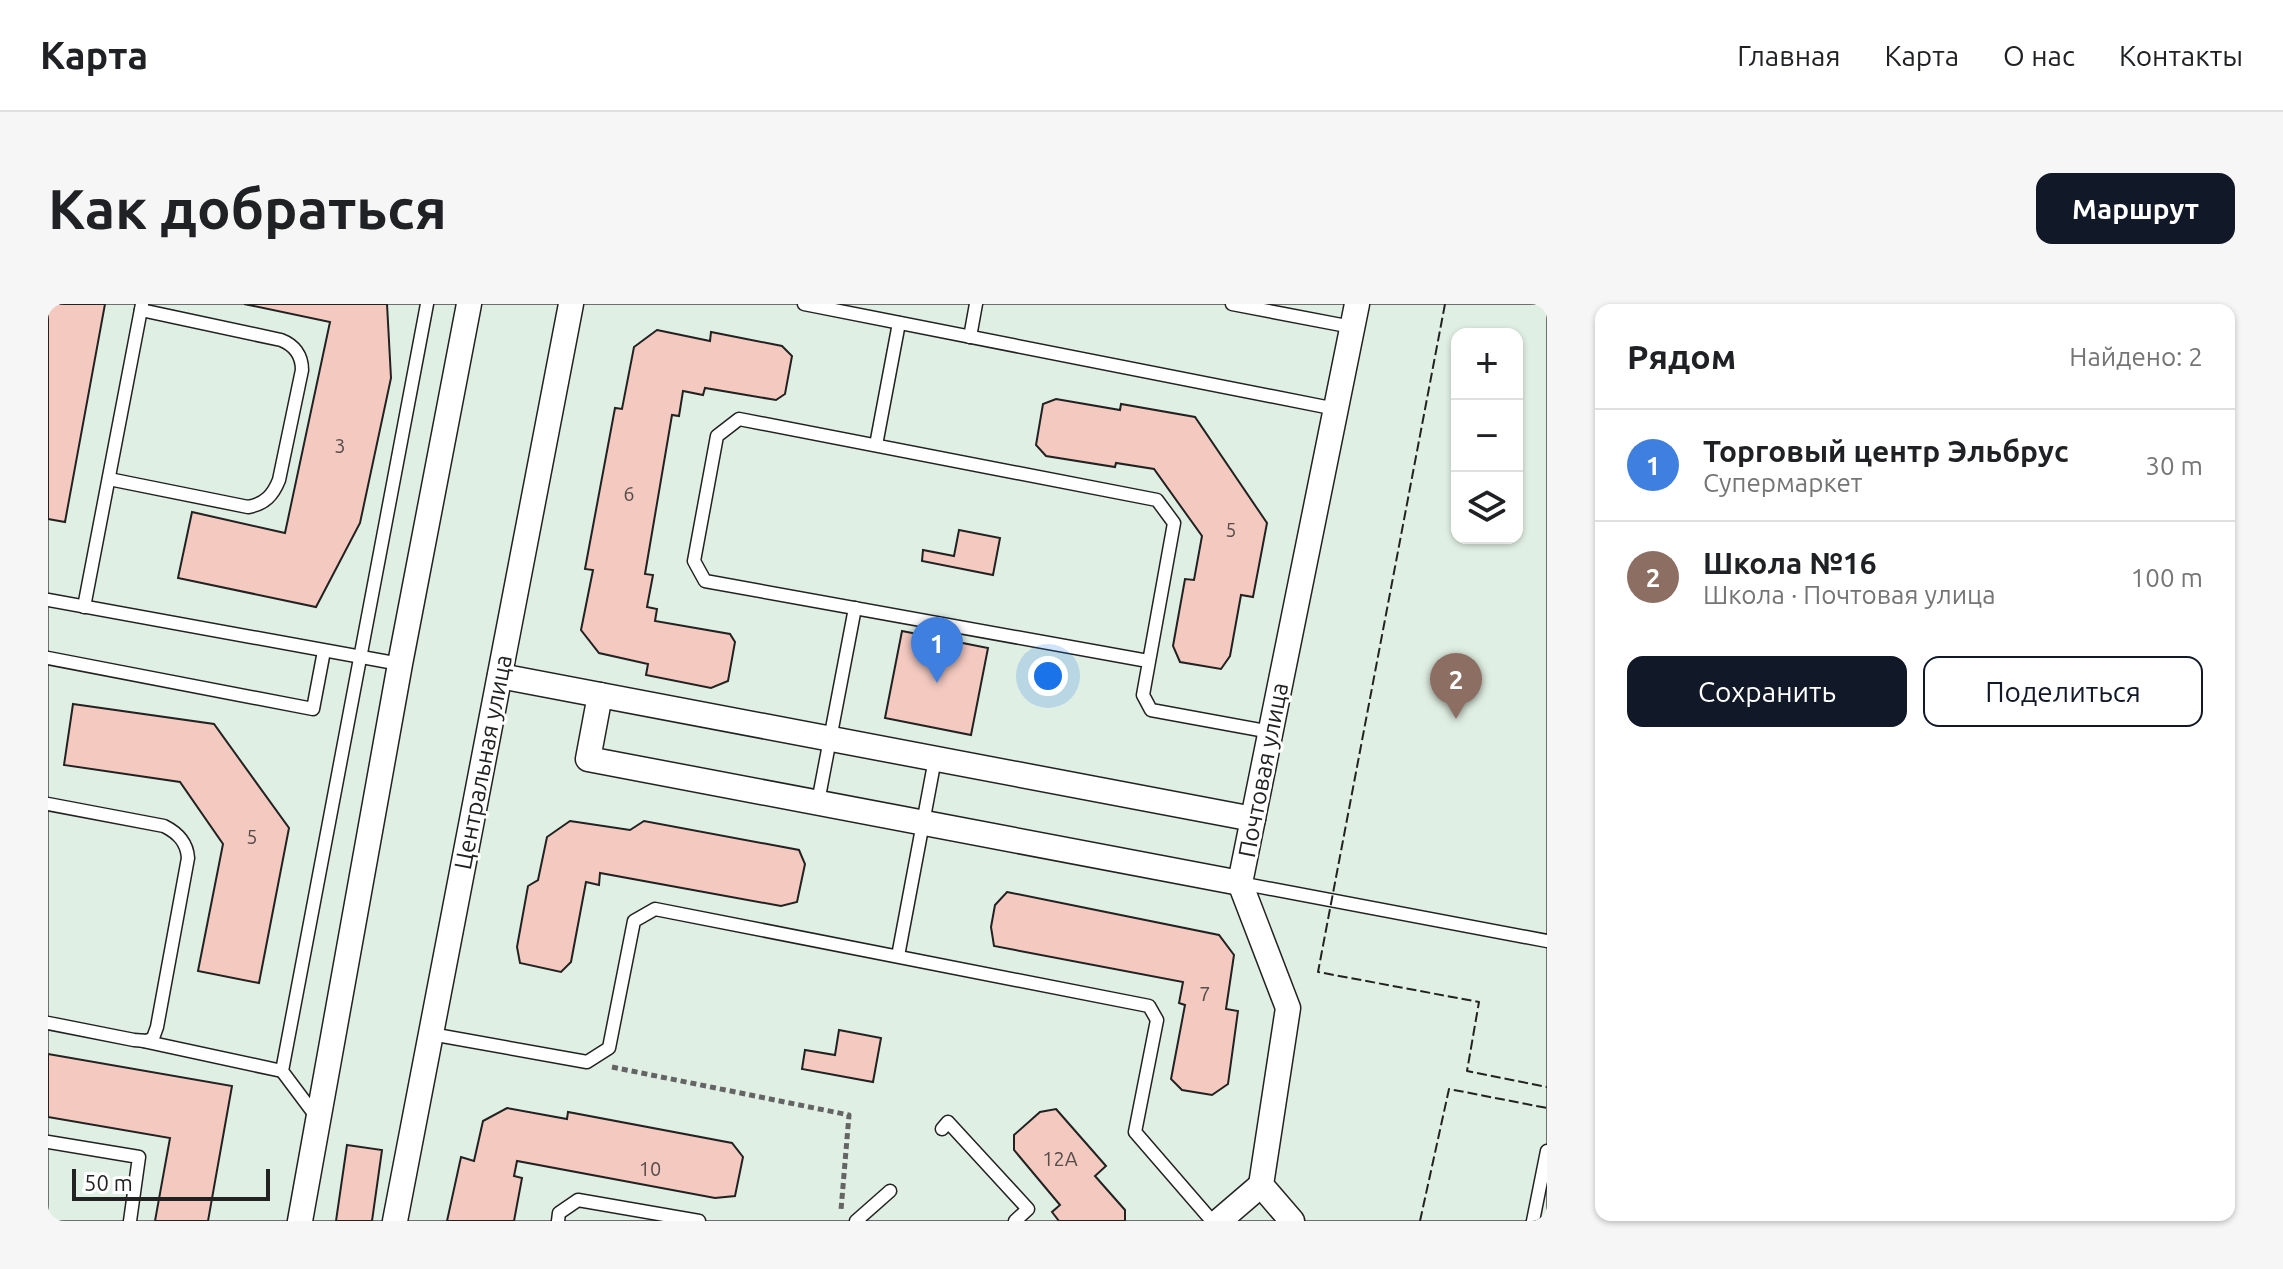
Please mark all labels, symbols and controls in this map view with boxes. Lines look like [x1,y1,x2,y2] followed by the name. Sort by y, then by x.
[40,34,148,76] text: Карта
[1737,40,1840,71] text: Главная
[1884,40,1959,71] text: Карта
[2003,40,2075,71] text: О нас
[2119,40,2243,71] text: Контакты
[2036,173,2235,244] button: Маршрут
[48,177,447,240] text: Как добраться
[1451,328,1523,544] map controls
[1451,328,1523,400] button: +
[1627,337,1736,375] text: Рядом
[2069,342,2203,371] text: Найдено: 2
[1451,400,1523,472] button: −
[334,434,346,457] house number: 3
[1703,434,2069,468] text: Торговый центр Эльбрус
[1646,451,1660,480] text: 1
[2145,451,2203,480] text: 30 m
[1703,468,1862,497] text: Супермаркет
[1451,472,1523,544] button: layers
[623,482,635,505] house number: 6
[1225,518,1237,541] house number: 5
[1703,546,1877,580] text: Школа №16
[1646,563,1660,592] text: 2
[2131,563,2203,592] text: 100 m
[1703,580,1996,609] text: Школа · Почтовая улица
[911,617,963,683] pin: 1
[449,652,517,872] street label: Центральная улица
[1430,653,1482,719] pin: 2
[1028,656,1068,696] your location
[1627,656,1907,727] button: Сохранить
[1923,656,2203,727] button: Поделиться
[1233,680,1293,860] street label: Почтовая улица
[246,825,258,848] house number: 5
[1199,982,1211,1005] house number: 7
[1042,1147,1078,1170] house number: 12А
[639,1157,661,1180] house number: 10
[72,1165,270,1201] scale bar
[84,1170,133,1195] text: 50 m

